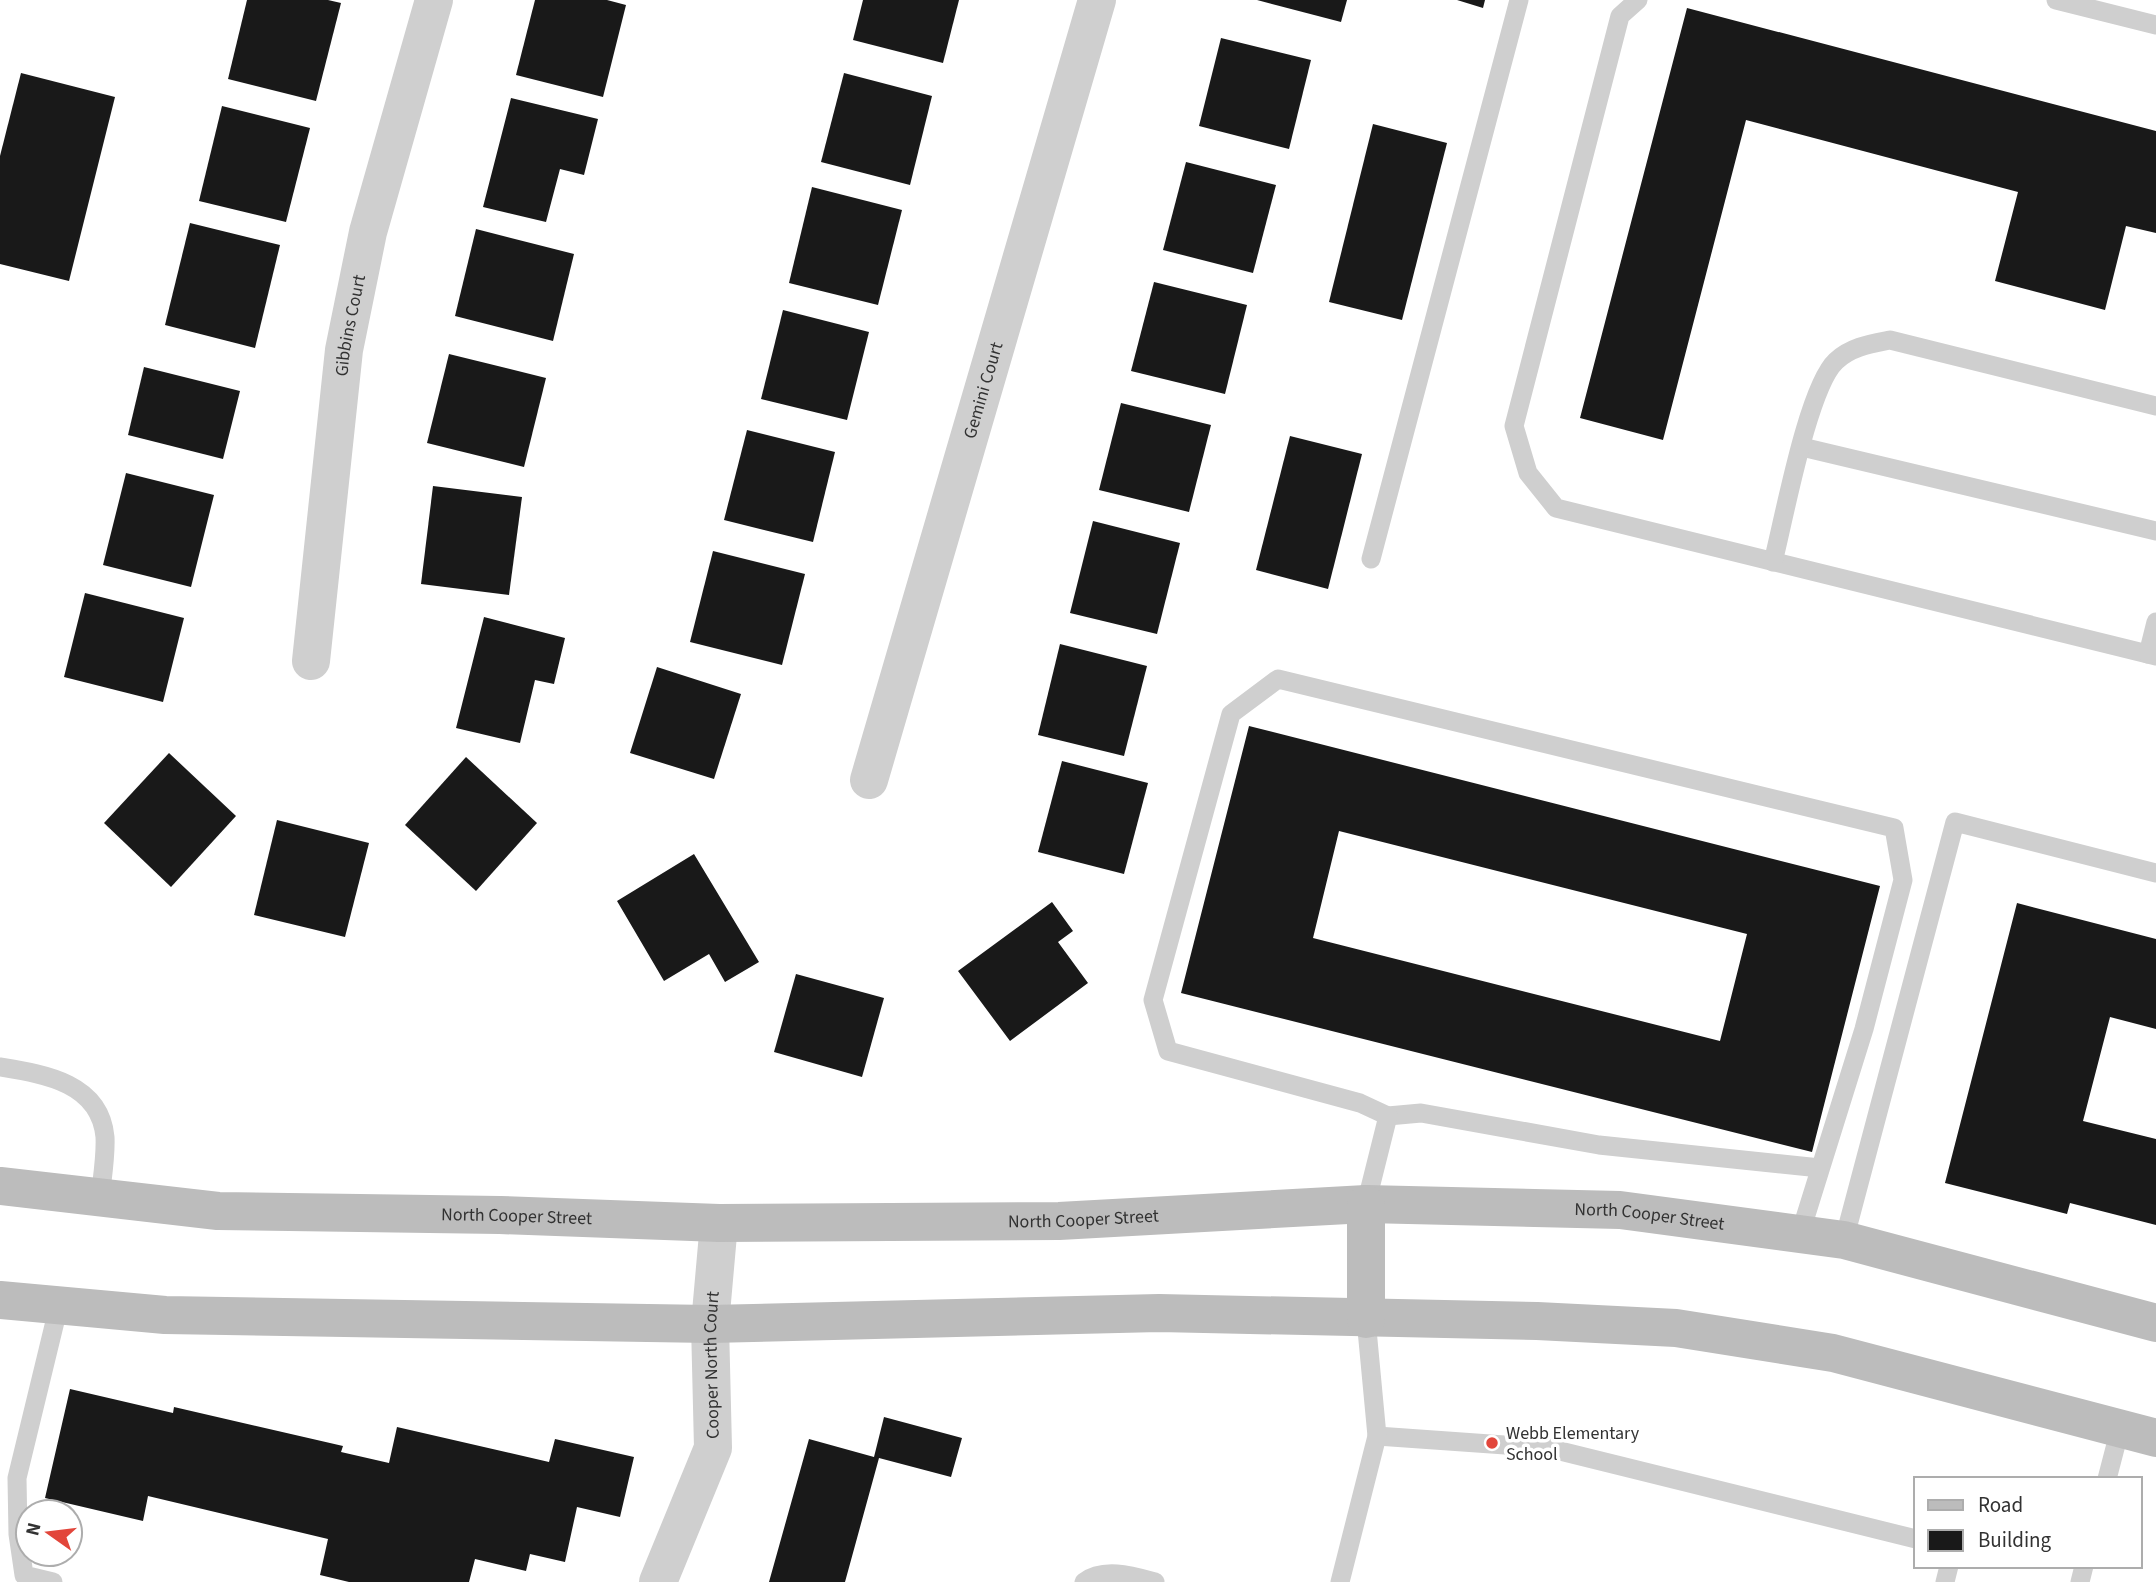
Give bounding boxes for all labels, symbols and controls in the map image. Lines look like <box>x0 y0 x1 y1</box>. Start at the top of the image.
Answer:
street label: Gibbins Court <box>329 272 372 378</box>
street label: Gemini Court <box>957 339 1009 442</box>
street label: North Cooper Street <box>1574 1197 1726 1237</box>
street label: North Cooper Street <box>441 1202 592 1231</box>
street label: North Cooper Street <box>1008 1203 1159 1234</box>
street label: Cooper North Court <box>698 1290 726 1439</box>
place label: Webb Elementary School <box>1506 1421 1640 1467</box>
marker: Webb Elementary School <box>1484 1435 1500 1451</box>
legend <box>1914 1477 2142 1568</box>
text: Road <box>1978 1490 2023 1520</box>
north arrow <box>14 1498 84 1568</box>
text: N <box>19 1520 49 1539</box>
text: Building <box>1978 1525 2052 1555</box>

